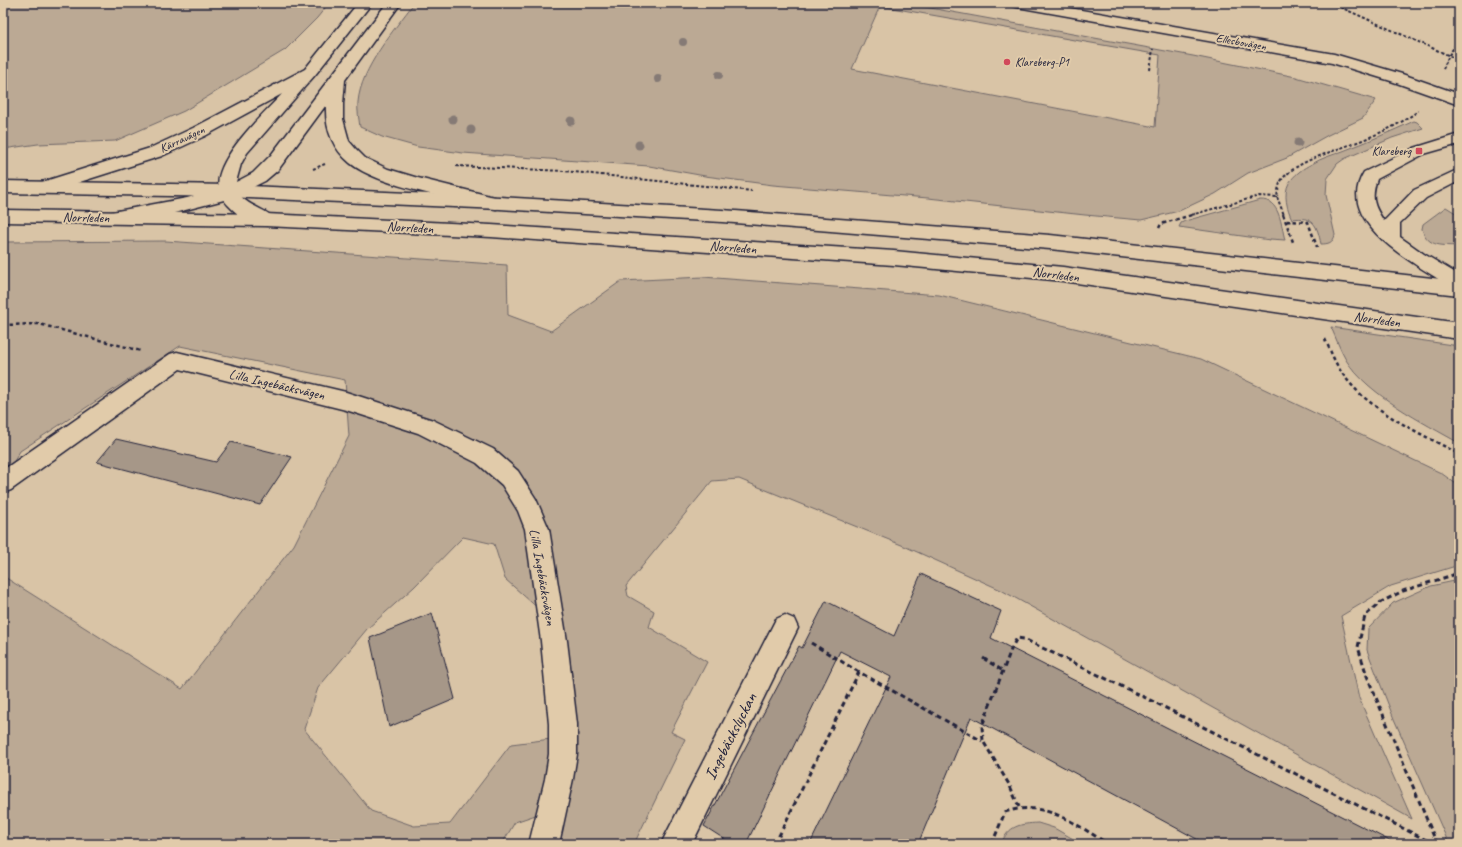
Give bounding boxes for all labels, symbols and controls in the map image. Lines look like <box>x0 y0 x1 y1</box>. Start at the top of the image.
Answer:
street label: Ellesbovägen <box>1215 30 1268 54</box>
place label: Klareberg-P1 <box>1015 54 1070 70</box>
marker: Klareberg-P1 <box>1002 57 1012 67</box>
street label: Kärravägen <box>157 121 208 156</box>
place label: Klareberg <box>1372 143 1413 159</box>
marker: Klareberg <box>1414 146 1424 156</box>
street label: Norrleden <box>63 209 110 226</box>
street label: Norrleden <box>386 218 434 237</box>
street label: Norrleden <box>709 237 758 258</box>
street label: Norrleden <box>1032 263 1081 286</box>
street label: Norrleden <box>1353 308 1402 331</box>
street label: Lilla Ingebäcksvägen <box>227 365 327 404</box>
street label: Lilla Ingebäcksvägen <box>526 528 559 627</box>
street label: Ingebäckslyckan <box>700 689 762 783</box>

